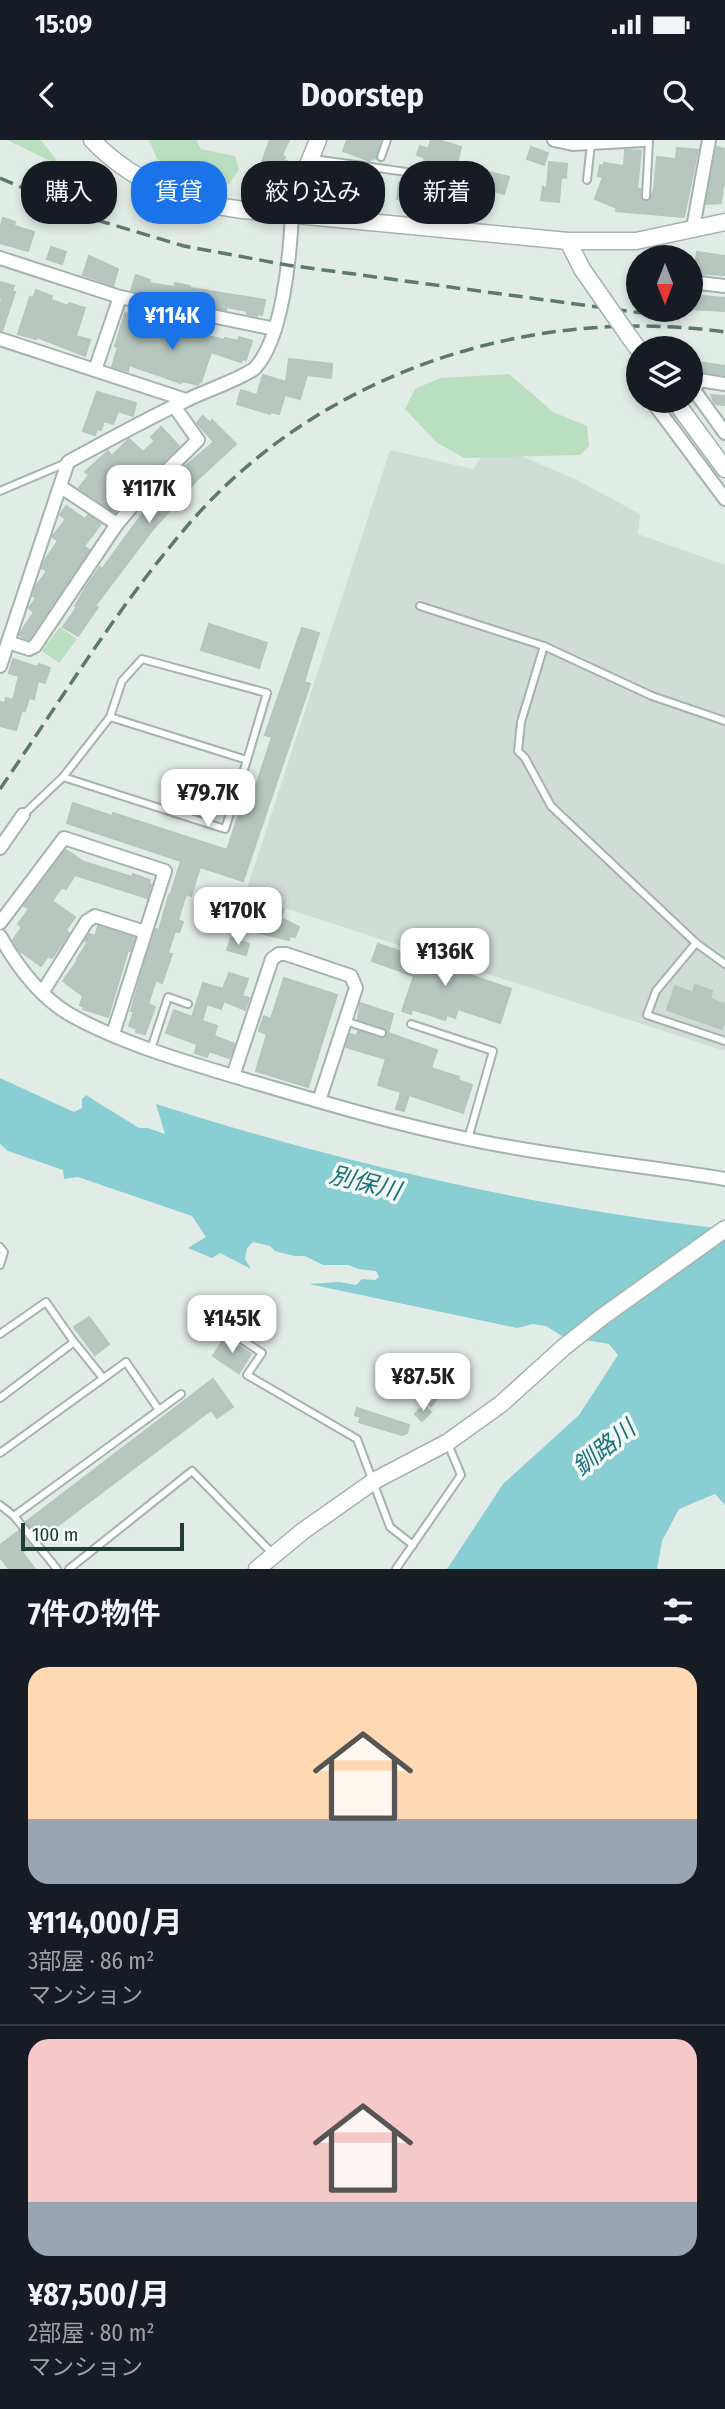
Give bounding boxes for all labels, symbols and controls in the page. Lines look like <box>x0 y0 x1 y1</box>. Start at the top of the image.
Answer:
text: 15:09 <box>35 9 92 40</box>
icon: back <box>28 76 66 114</box>
text: Doorstep <box>301 76 424 114</box>
icon: search <box>659 76 697 114</box>
chip: 購入 <box>21 161 117 224</box>
chip: 賃貸 <box>131 161 227 224</box>
chip: 絞り込み <box>241 161 385 224</box>
chip: 新着 <box>399 161 495 224</box>
north arrow <box>626 245 704 322</box>
map controls <box>626 245 703 413</box>
pin: ¥114K <box>123 292 221 352</box>
text: ¥114K <box>144 301 200 329</box>
button: layers <box>626 336 703 413</box>
pin: ¥117K <box>100 466 198 525</box>
text: ¥117K <box>122 474 176 502</box>
pin: ¥79.7K <box>151 770 265 829</box>
text: ¥79.7K <box>177 778 239 806</box>
pin: ¥170K <box>189 888 287 947</box>
text: ¥170K <box>210 896 266 924</box>
pin: ¥136K <box>396 928 494 988</box>
text: ¥136K <box>416 937 474 965</box>
water label: 別保川 <box>327 1161 406 1206</box>
pin: ¥145K <box>183 1296 281 1355</box>
text: ¥145K <box>203 1304 261 1332</box>
pin: ¥87.5K <box>366 1354 480 1413</box>
text: ¥87.5K <box>391 1362 455 1390</box>
water label: 釧路川 <box>567 1413 643 1482</box>
scale bar <box>21 1520 184 1552</box>
text: 100 m <box>32 1523 78 1546</box>
icon: filters <box>659 1592 697 1630</box>
text: 7件の物件 <box>28 1596 161 1632</box>
icon: home <box>300 1713 426 1839</box>
text: ¥114,000/月 <box>28 1905 182 1941</box>
text: 3部屋 · 86 m² <box>28 1947 154 1975</box>
text: マンション <box>28 1981 143 2009</box>
icon: home <box>300 2085 426 2211</box>
text: ¥87,500/月 <box>28 2277 170 2313</box>
text: 2部屋 · 80 m² <box>28 2319 155 2347</box>
text: マンション <box>28 2353 143 2381</box>

